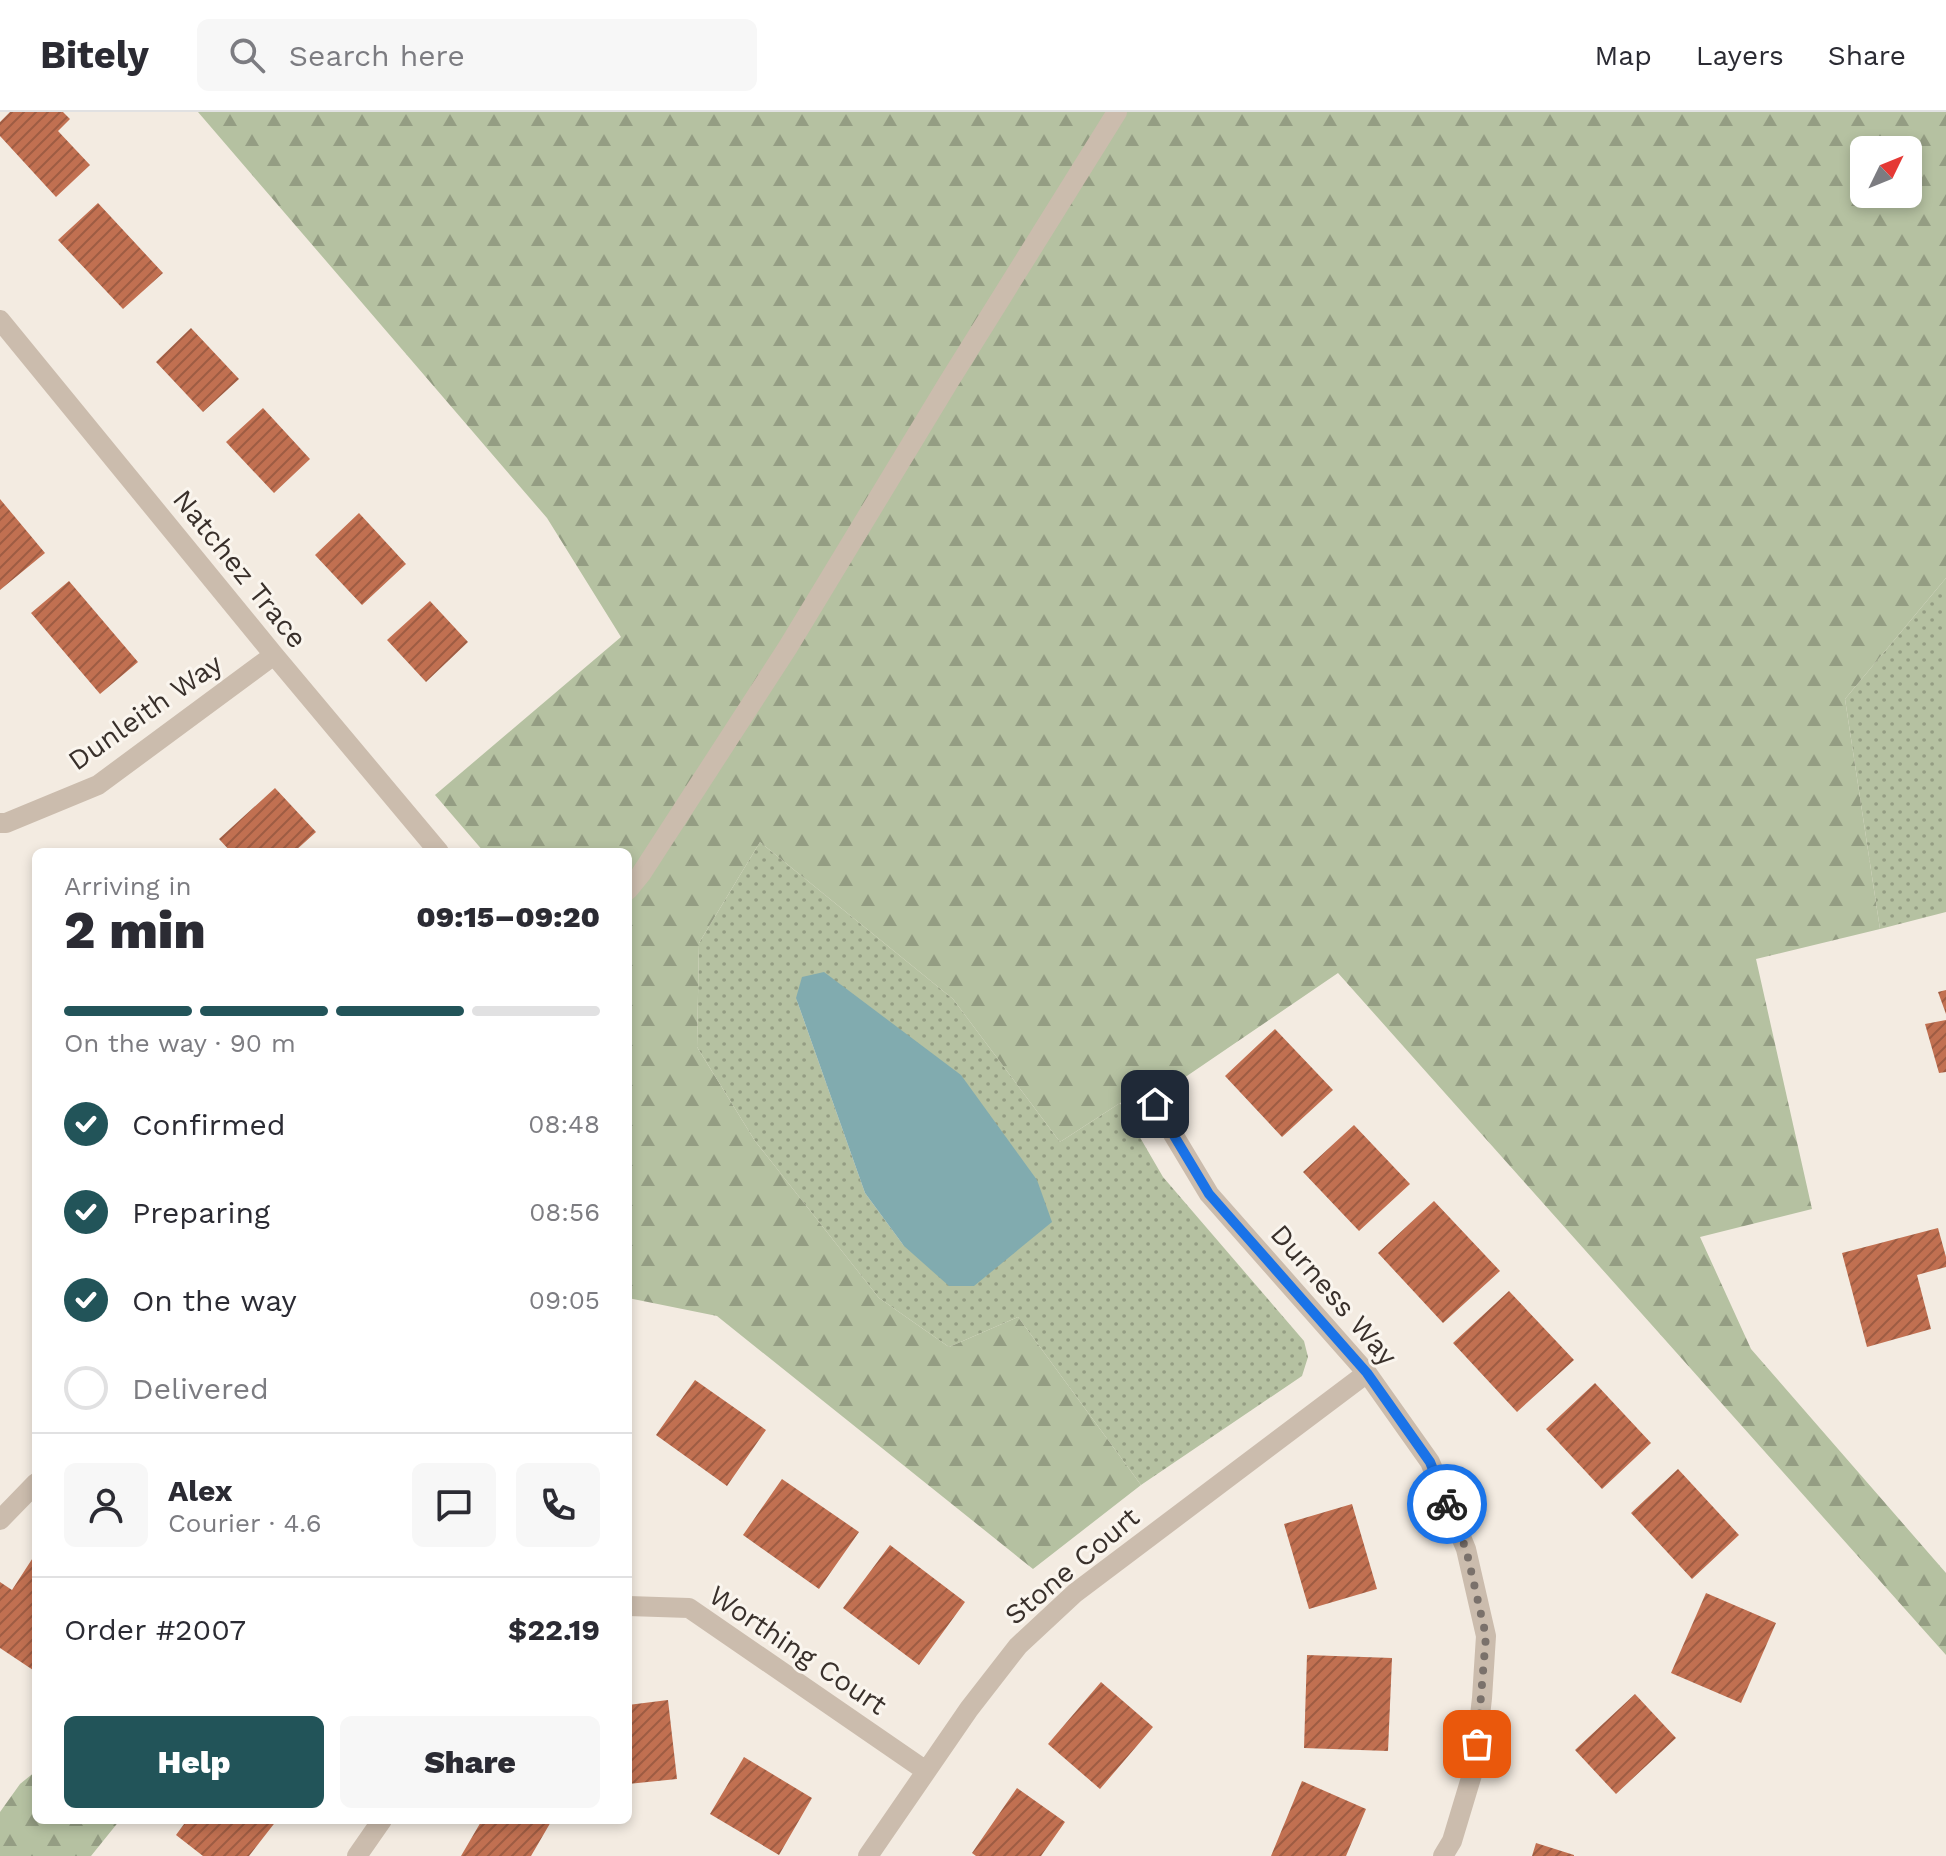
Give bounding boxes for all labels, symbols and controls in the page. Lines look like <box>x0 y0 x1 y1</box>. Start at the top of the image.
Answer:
search box <box>197 19 757 91</box>
text: Bitely <box>40 33 149 77</box>
icon: search <box>225 33 269 77</box>
text: Search here <box>289 38 465 73</box>
text: Map <box>1595 39 1652 72</box>
text: Layers <box>1696 39 1784 72</box>
text: Share <box>1828 39 1906 72</box>
north arrow <box>1850 136 1922 208</box>
map controls <box>1850 136 1922 208</box>
street label: Natchez Trace <box>166 483 314 655</box>
street label: Dunleith Way <box>62 646 229 777</box>
text: Arriving in <box>64 871 192 901</box>
text: 09:15–09:20 <box>416 899 600 934</box>
text: 2 min <box>64 900 206 961</box>
text: On the way · 90 m <box>64 1028 296 1058</box>
pin <box>1121 1070 1189 1138</box>
icon: home <box>1133 1082 1177 1126</box>
icon: check <box>64 1102 108 1146</box>
text: Confirmed <box>132 1107 286 1142</box>
text: 08:48 <box>528 1109 600 1139</box>
icon: check <box>64 1190 108 1234</box>
text: Preparing <box>132 1195 270 1230</box>
text: 08:56 <box>529 1197 600 1227</box>
street label: Durness Way <box>1264 1218 1405 1373</box>
icon: check <box>64 1278 108 1322</box>
text: On the way <box>132 1283 297 1318</box>
text: 09:05 <box>529 1285 600 1315</box>
text: Delivered <box>132 1371 269 1406</box>
button: person <box>64 1463 148 1547</box>
button: chat <box>412 1463 496 1547</box>
button: phone <box>516 1463 600 1547</box>
courier <box>1407 1464 1487 1544</box>
text: Alex <box>168 1473 232 1508</box>
icon: bike <box>1425 1482 1469 1526</box>
street label: Stone Court <box>998 1500 1146 1632</box>
text: Courier · 4.6 <box>168 1508 322 1538</box>
street label: Worthing Court <box>703 1578 893 1722</box>
text: Order #2007 <box>64 1612 246 1647</box>
text: $22.19 <box>508 1612 600 1647</box>
pin <box>1443 1710 1511 1778</box>
button: Help <box>64 1716 324 1808</box>
button: Share <box>340 1716 600 1808</box>
icon: bag <box>1455 1722 1499 1766</box>

